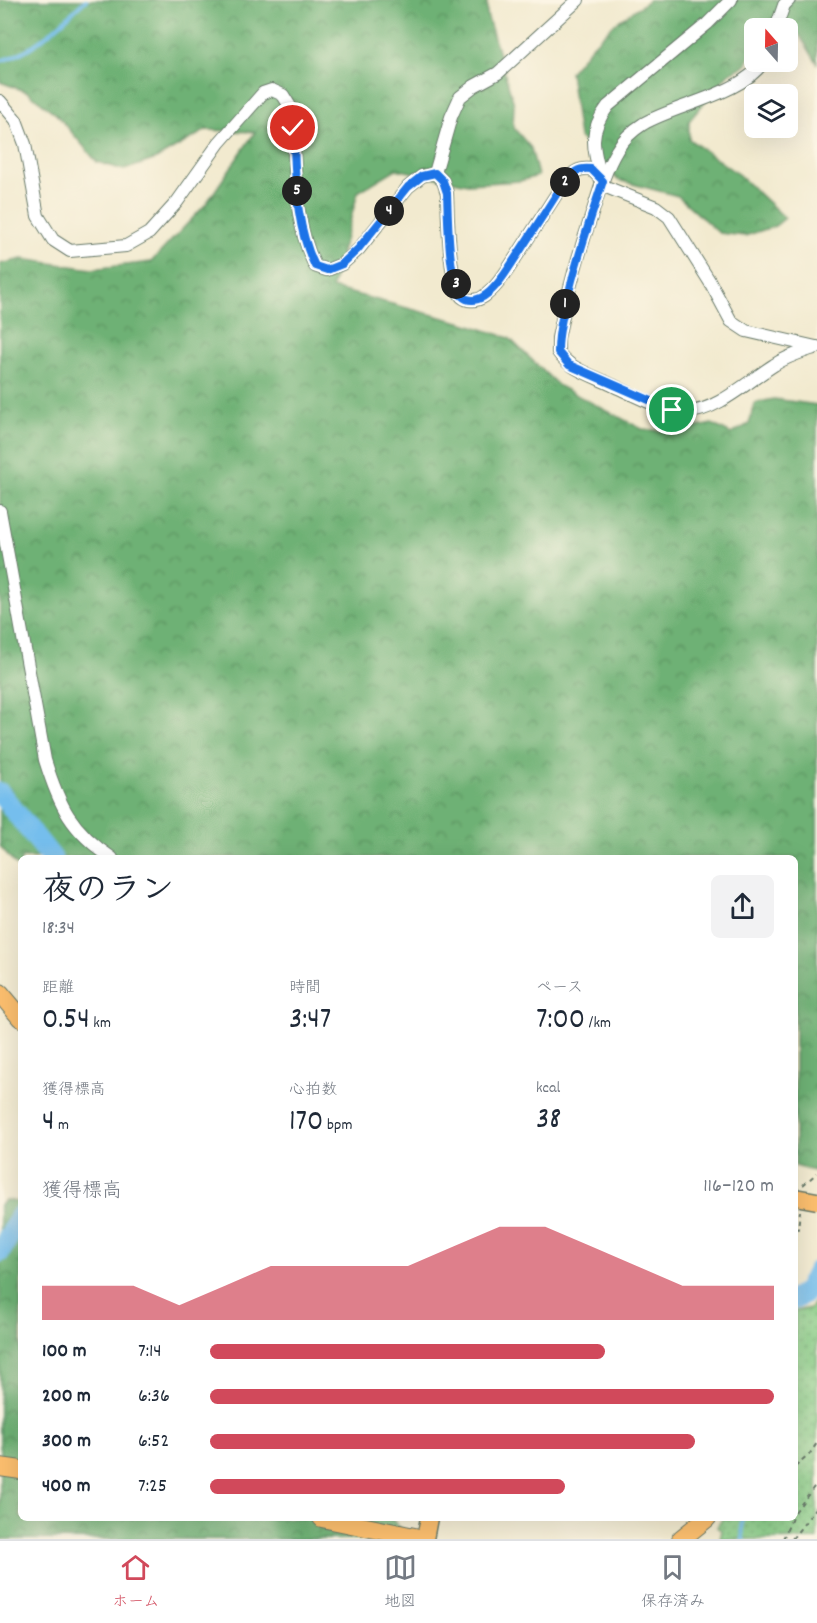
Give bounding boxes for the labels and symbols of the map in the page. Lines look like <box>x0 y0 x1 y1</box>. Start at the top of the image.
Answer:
north arrow <box>744 18 798 72</box>
pin <box>267 102 318 153</box>
pin: 2 <box>550 167 580 197</box>
pin: 5 <box>282 176 312 206</box>
pin: 4 <box>374 196 404 226</box>
pin: 3 <box>441 269 471 299</box>
pin: 1 <box>550 289 580 319</box>
pin <box>646 384 697 435</box>

